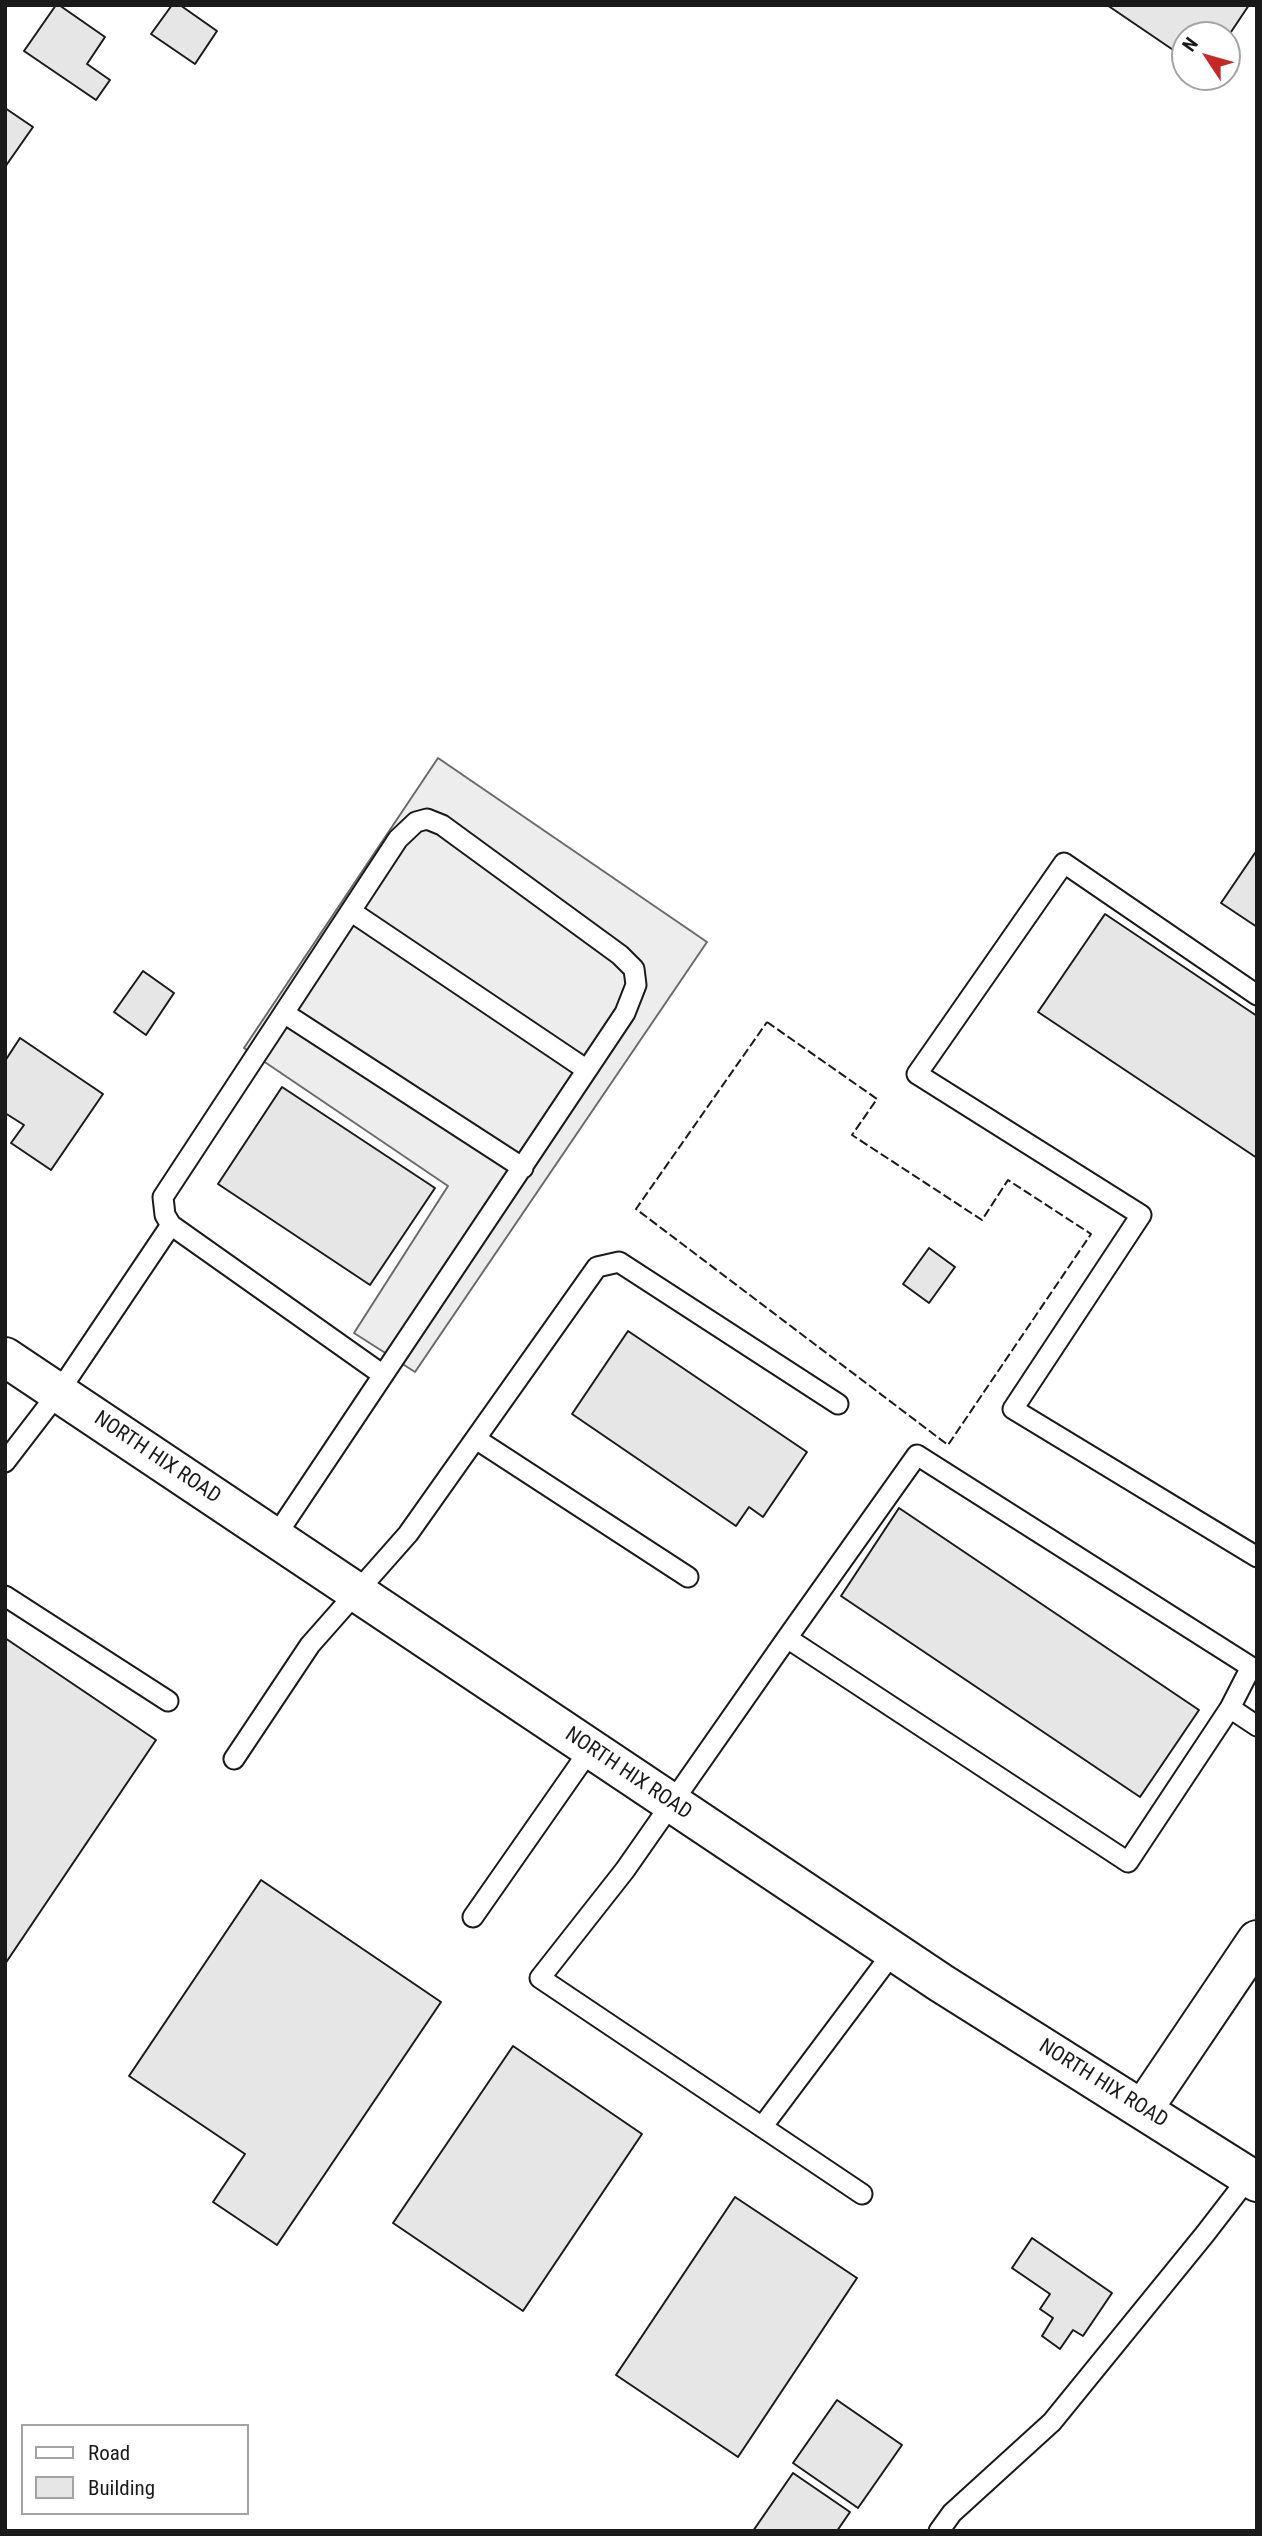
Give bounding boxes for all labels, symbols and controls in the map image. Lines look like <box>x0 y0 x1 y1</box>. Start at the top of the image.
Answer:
north arrow <box>1171 21 1241 91</box>
text: N <box>1177 33 1203 56</box>
street label: NORTH HIX ROAD <box>89 1406 225 1510</box>
street label: NORTH HIX ROAD <box>560 1722 696 1826</box>
street label: NORTH HIX ROAD <box>1034 2034 1172 2134</box>
legend <box>21 2424 248 2515</box>
text: Road <box>88 2441 130 2465</box>
text: Building <box>88 2476 155 2500</box>

